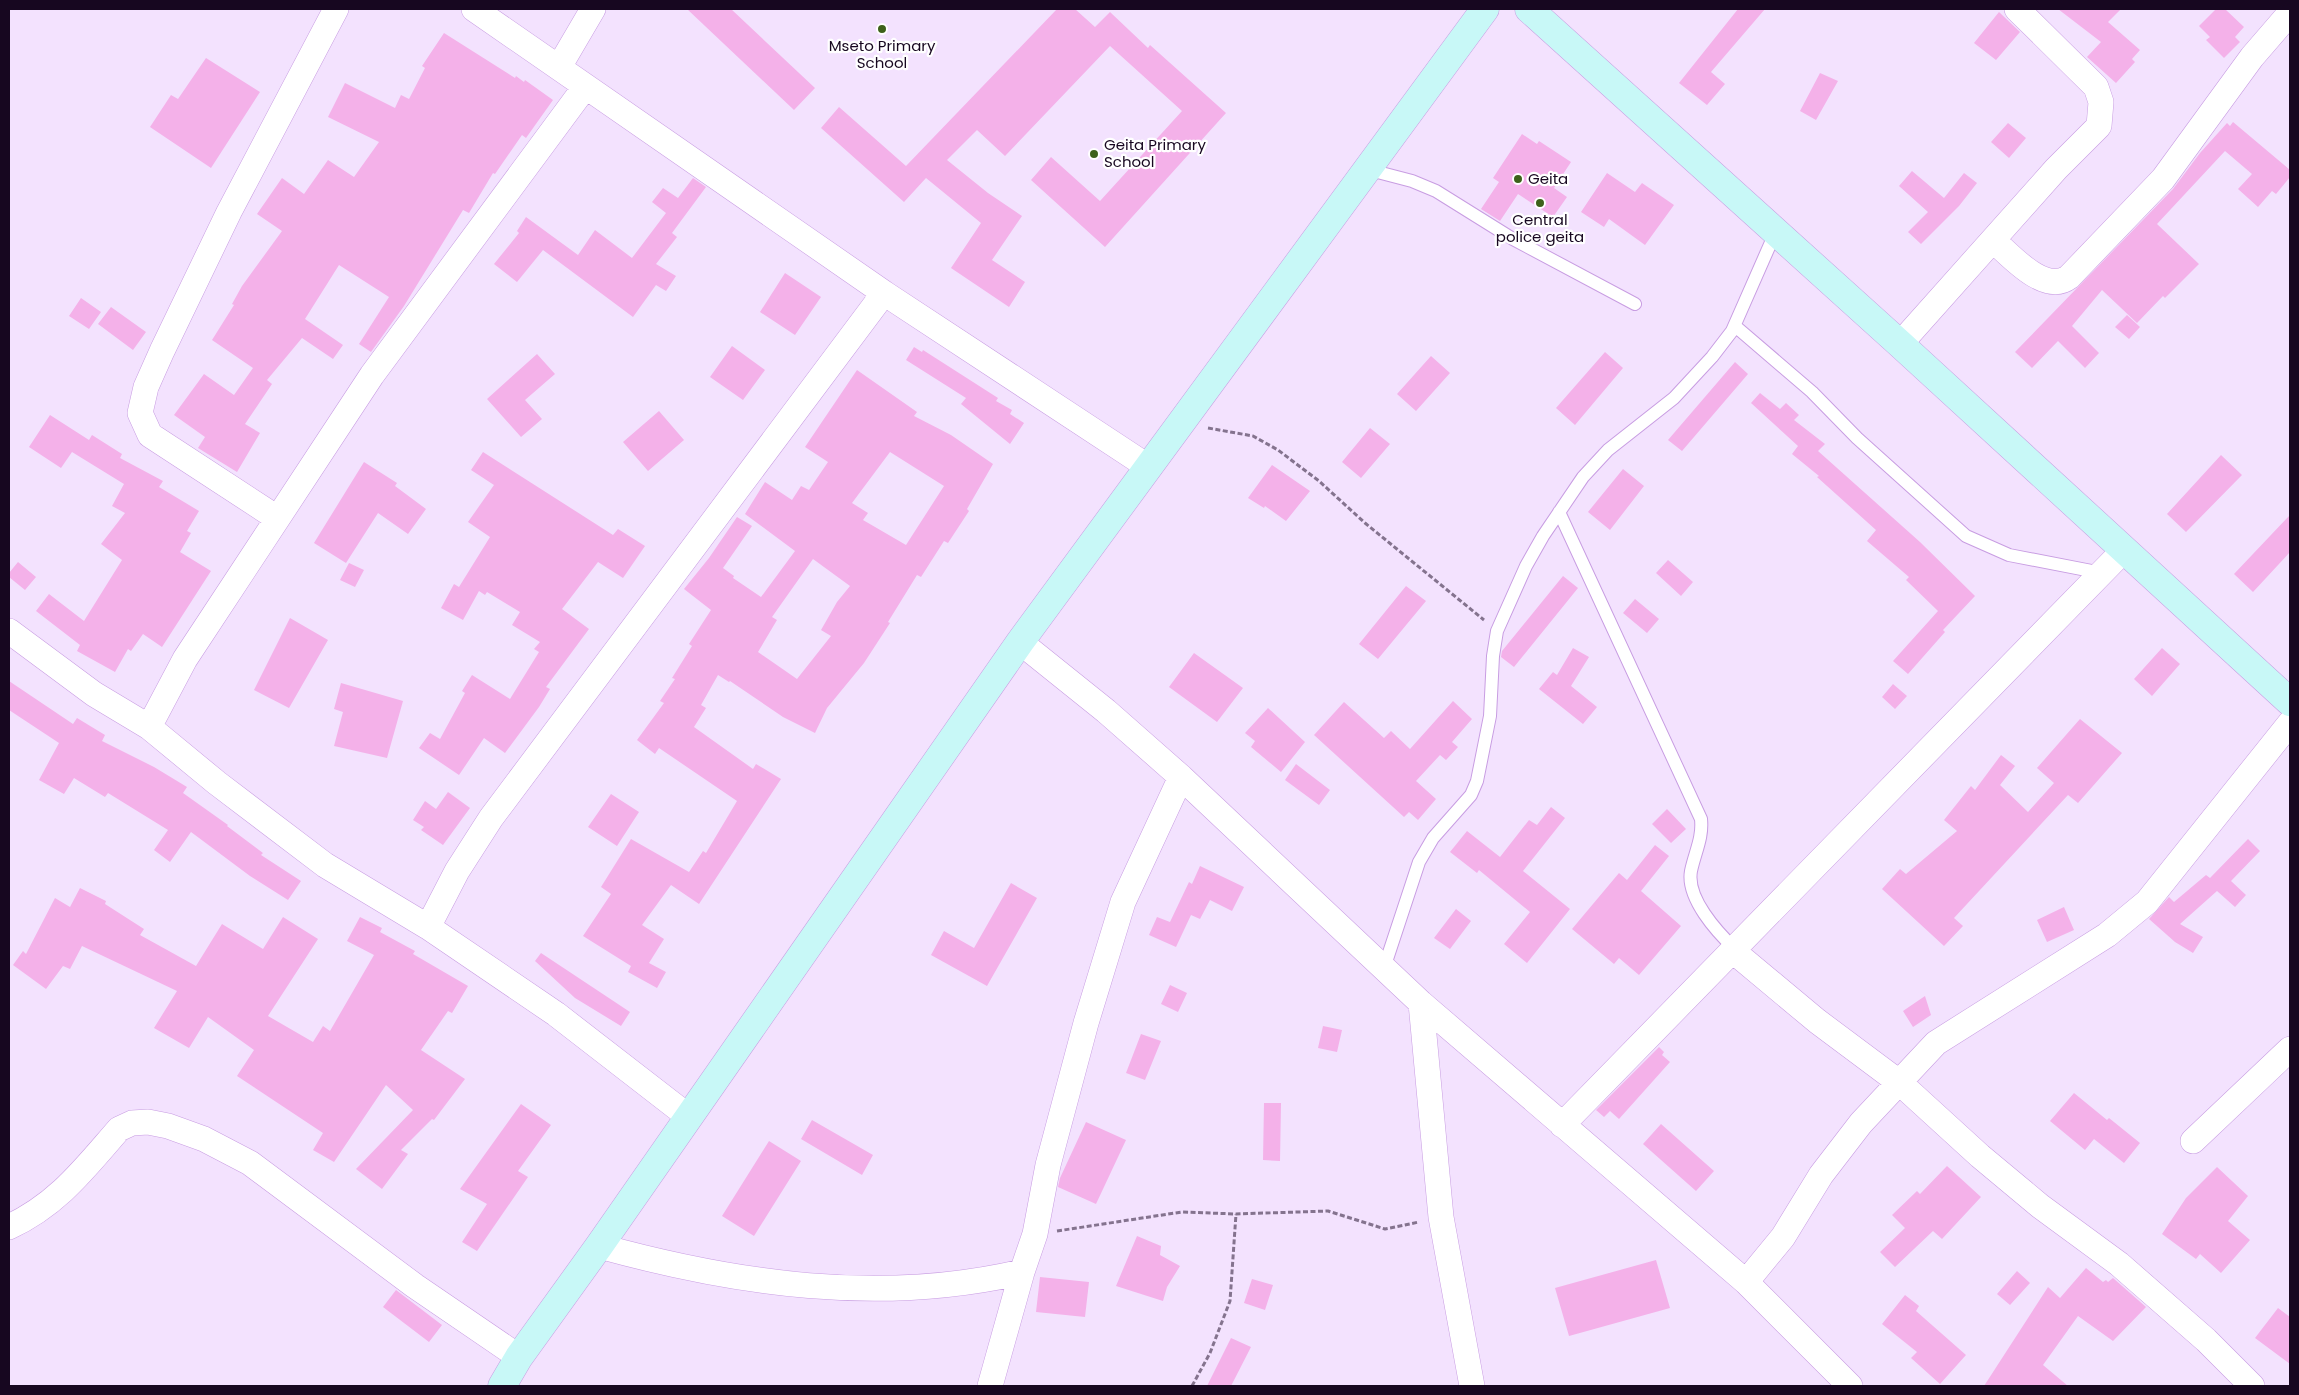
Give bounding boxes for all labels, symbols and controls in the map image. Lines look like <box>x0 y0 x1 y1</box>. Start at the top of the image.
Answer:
marker: Mseto Primary School <box>876 23 888 35</box>
place label: Mseto Primary School <box>829 35 936 73</box>
place label: Geita Primary School <box>1104 134 1206 172</box>
marker: Geita Primary School <box>1088 148 1100 160</box>
place label: Geita <box>1528 168 1568 189</box>
marker: Geita <box>1512 173 1524 185</box>
marker: Central police geita <box>1534 197 1546 209</box>
place label: Central police geita <box>1496 209 1584 247</box>

